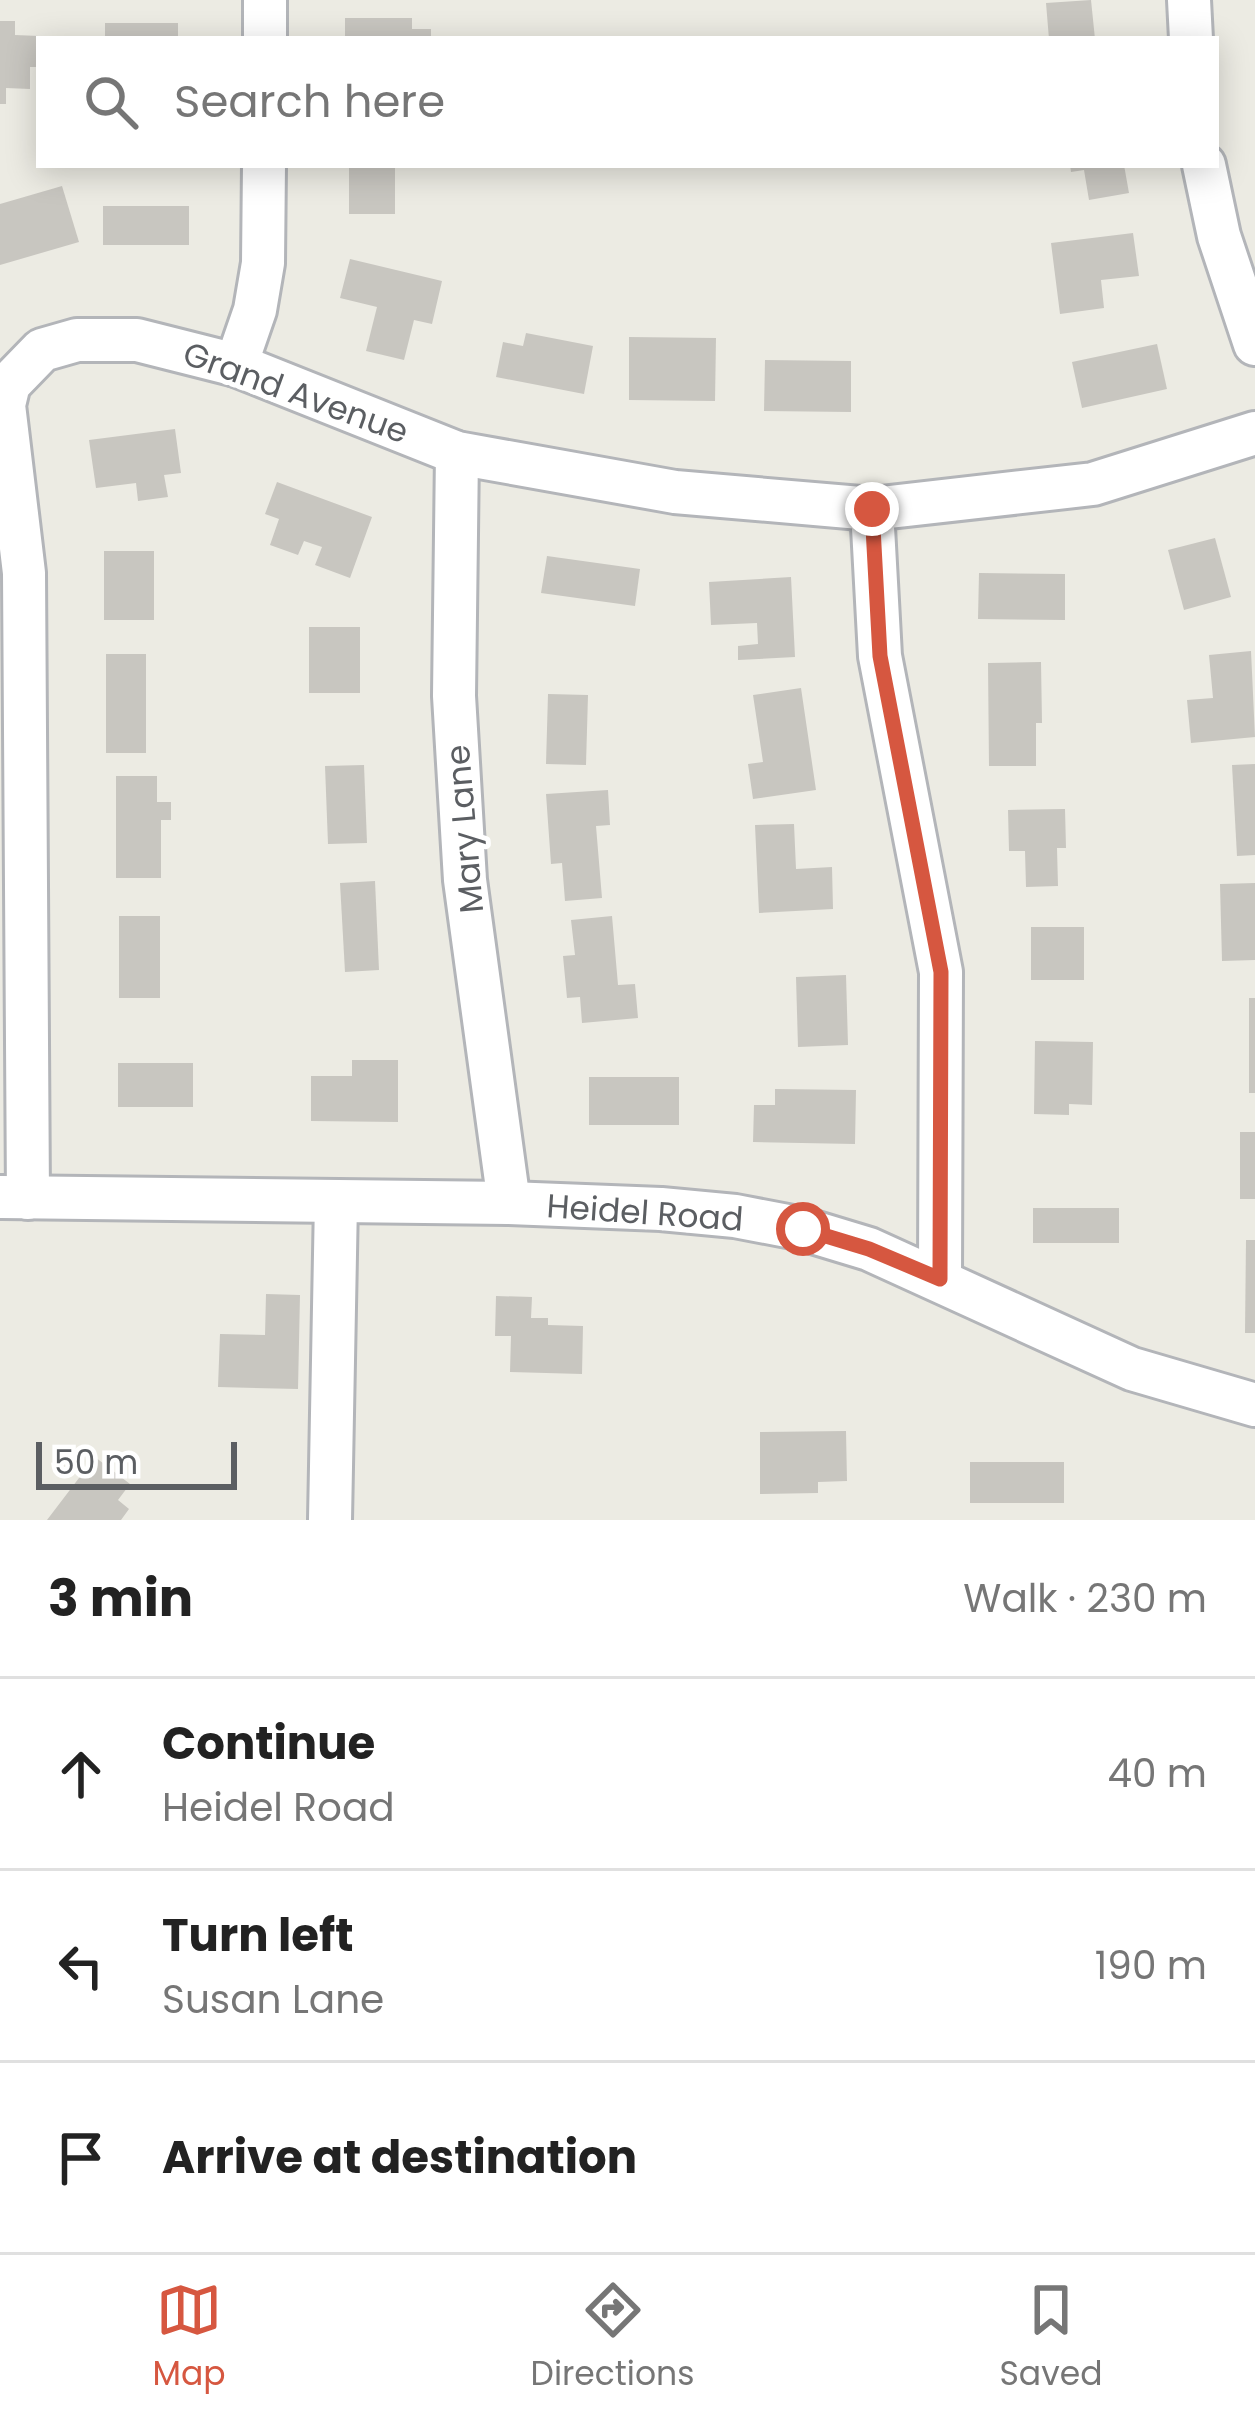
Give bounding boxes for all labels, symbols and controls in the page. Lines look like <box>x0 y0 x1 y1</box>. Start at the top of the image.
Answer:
search box <box>36 36 1219 168</box>
icon: search <box>78 69 144 135</box>
text: Search here <box>174 70 445 133</box>
street label: Grand Avenue <box>177 330 415 455</box>
route end <box>845 482 899 536</box>
street label: Mary Lane <box>434 743 495 915</box>
street label: Heidel Road <box>545 1182 745 1243</box>
route start <box>776 1202 830 1256</box>
scale bar <box>36 1436 237 1489</box>
text: 50 m <box>54 1439 138 1486</box>
text: 3 min <box>48 1562 193 1634</box>
text: Walk · 230 m <box>963 1571 1207 1626</box>
text: Continue <box>162 1712 375 1775</box>
icon: ahead <box>48 1741 114 1807</box>
text: 40 m <box>1107 1746 1207 1801</box>
text: Heidel Road <box>162 1780 395 1835</box>
text: Turn left <box>162 1904 354 1967</box>
icon: left <box>48 1933 114 1999</box>
text: 190 m <box>1095 1938 1207 1993</box>
text: Susan Lane <box>162 1972 384 2027</box>
icon: arrive <box>48 2125 114 2191</box>
text: Arrive at destination <box>162 2126 637 2189</box>
tab: Map <box>153 2277 226 2399</box>
tab: Directions <box>531 2277 694 2399</box>
tab: Saved <box>1000 2277 1102 2399</box>

